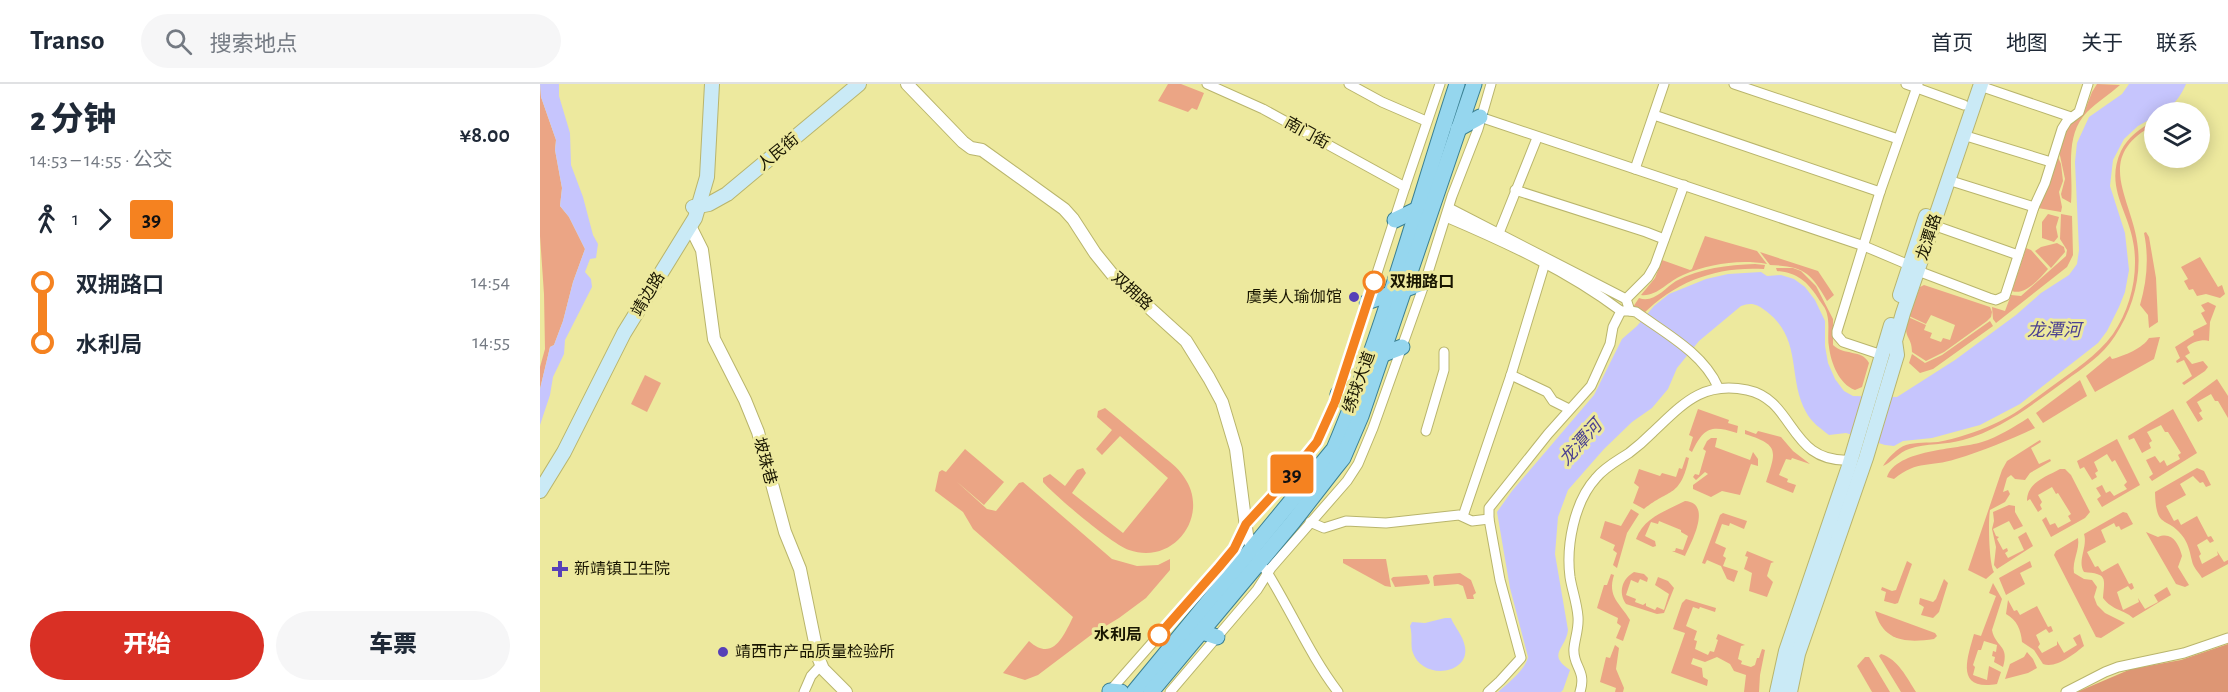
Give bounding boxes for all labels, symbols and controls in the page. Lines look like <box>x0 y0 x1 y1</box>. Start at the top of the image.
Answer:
search box <box>141 14 561 68</box>
icon: search <box>162 25 195 58</box>
text: Transo <box>30 27 105 55</box>
text: 搜索地点 <box>210 33 298 55</box>
text: 首页 <box>1931 33 1973 54</box>
text: 地图 <box>2006 33 2048 54</box>
text: 关于 <box>2081 33 2123 54</box>
text: 联系 <box>2156 33 2198 54</box>
map controls <box>2144 102 2210 168</box>
button: layers <box>2144 102 2210 168</box>
text: 2 分钟 <box>30 104 117 137</box>
street label: 南门街 <box>1282 113 1332 152</box>
text: ¥8.00 <box>460 124 510 146</box>
street label: 人民街 <box>754 130 802 173</box>
text: 14:53 – 14:55 · 公交 <box>30 150 173 170</box>
icon: walk <box>30 203 63 236</box>
icon: forward <box>88 203 121 236</box>
text: 1 <box>72 209 79 229</box>
text: 39 <box>142 209 161 230</box>
street label: 龙潭路 <box>1913 211 1944 262</box>
street label: 双拥路 <box>1109 268 1156 313</box>
street label: 靖边路 <box>628 269 667 319</box>
marker: 双拥路口 <box>1363 271 1385 293</box>
text: 14:54 <box>471 272 510 292</box>
place label: 双拥路口 <box>1390 273 1454 290</box>
text: 双拥路口 <box>76 274 164 296</box>
place label: 虞美人瑜伽馆 <box>1246 288 1342 305</box>
marker: 虞美人瑜伽馆 <box>1347 290 1361 304</box>
water label: 龙潭河 <box>2027 320 2084 340</box>
text: 14:55 <box>472 332 510 352</box>
text: 水利局 <box>76 334 142 356</box>
street label: 绣球大道 <box>1340 349 1377 415</box>
water label: 龙潭河 <box>1555 413 1608 469</box>
street label: 坡珠巷 <box>751 435 780 486</box>
line badge: 39 <box>1265 454 1319 494</box>
text: 39 <box>1282 464 1302 485</box>
marker: 新靖镇卫生院 <box>551 560 569 578</box>
place label: 新靖镇卫生院 <box>574 560 670 577</box>
button: 开始 <box>30 611 264 680</box>
button: 车票 <box>276 611 510 680</box>
marker: 水利局 <box>1148 624 1170 646</box>
place label: 水利局 <box>1094 626 1142 643</box>
place label: 靖西市产品质量检验所 <box>735 643 895 660</box>
marker: 靖西市产品质量检验所 <box>716 645 730 659</box>

